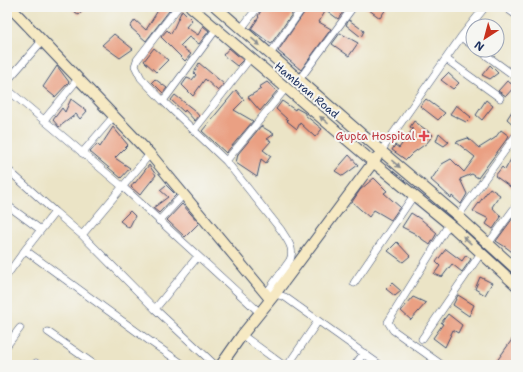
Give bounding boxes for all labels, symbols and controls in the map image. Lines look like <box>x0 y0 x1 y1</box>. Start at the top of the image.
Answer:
north arrow <box>465 18 505 58</box>
one-way arrow <box>252 37 261 46</box>
text: N <box>471 37 487 54</box>
street label: Hambran Road <box>271 59 342 122</box>
one-way arrow <box>319 116 329 125</box>
place label: Gupta Hospital <box>336 129 416 144</box>
marker: Gupta Hospital <box>418 130 430 142</box>
one-way arrow <box>391 160 402 169</box>
one-way arrow <box>462 235 472 244</box>

